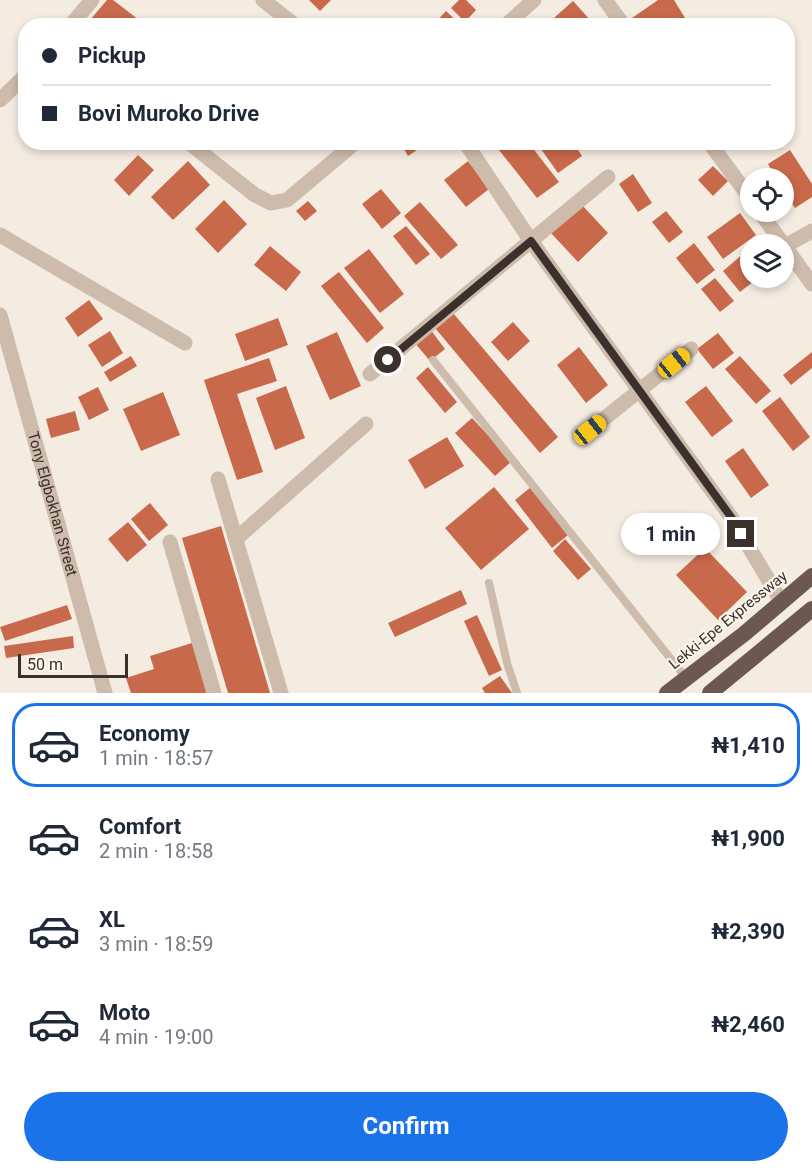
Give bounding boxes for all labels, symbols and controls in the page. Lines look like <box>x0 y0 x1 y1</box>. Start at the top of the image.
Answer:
text: Pickup <box>78 43 146 68</box>
text: Bovi Muroko Drive <box>78 101 259 126</box>
map controls <box>740 168 794 288</box>
button: locate <box>740 168 794 222</box>
button: layers <box>740 234 794 288</box>
car <box>654 345 694 381</box>
route start <box>374 346 401 373</box>
car <box>570 412 610 448</box>
street label: Tony Elgbokhan Street <box>24 430 81 578</box>
callout: 1 min <box>621 513 720 555</box>
route end <box>727 520 754 547</box>
text: 1 min <box>645 522 696 546</box>
street label: Lekki-Epe Expressway <box>665 567 791 673</box>
scale bar <box>18 651 128 678</box>
text: 50 m <box>27 655 63 674</box>
icon: car <box>27 718 81 772</box>
text: Economy <box>99 721 190 746</box>
text: ₦1,410 <box>711 733 785 758</box>
text: 1 min · 18:57 <box>99 746 214 770</box>
icon: car <box>27 811 81 865</box>
text: Comfort <box>99 814 181 839</box>
text: ₦1,900 <box>711 826 785 851</box>
text: 2 min · 18:58 <box>99 839 214 863</box>
icon: car <box>27 904 81 958</box>
text: XL <box>99 907 125 932</box>
text: ₦2,390 <box>711 919 785 944</box>
text: 3 min · 18:59 <box>99 932 214 956</box>
icon: car <box>27 997 81 1051</box>
text: Moto <box>99 1000 150 1025</box>
text: ₦2,460 <box>711 1012 785 1037</box>
text: 4 min · 19:00 <box>99 1025 214 1049</box>
button: Confirm <box>24 1092 788 1161</box>

